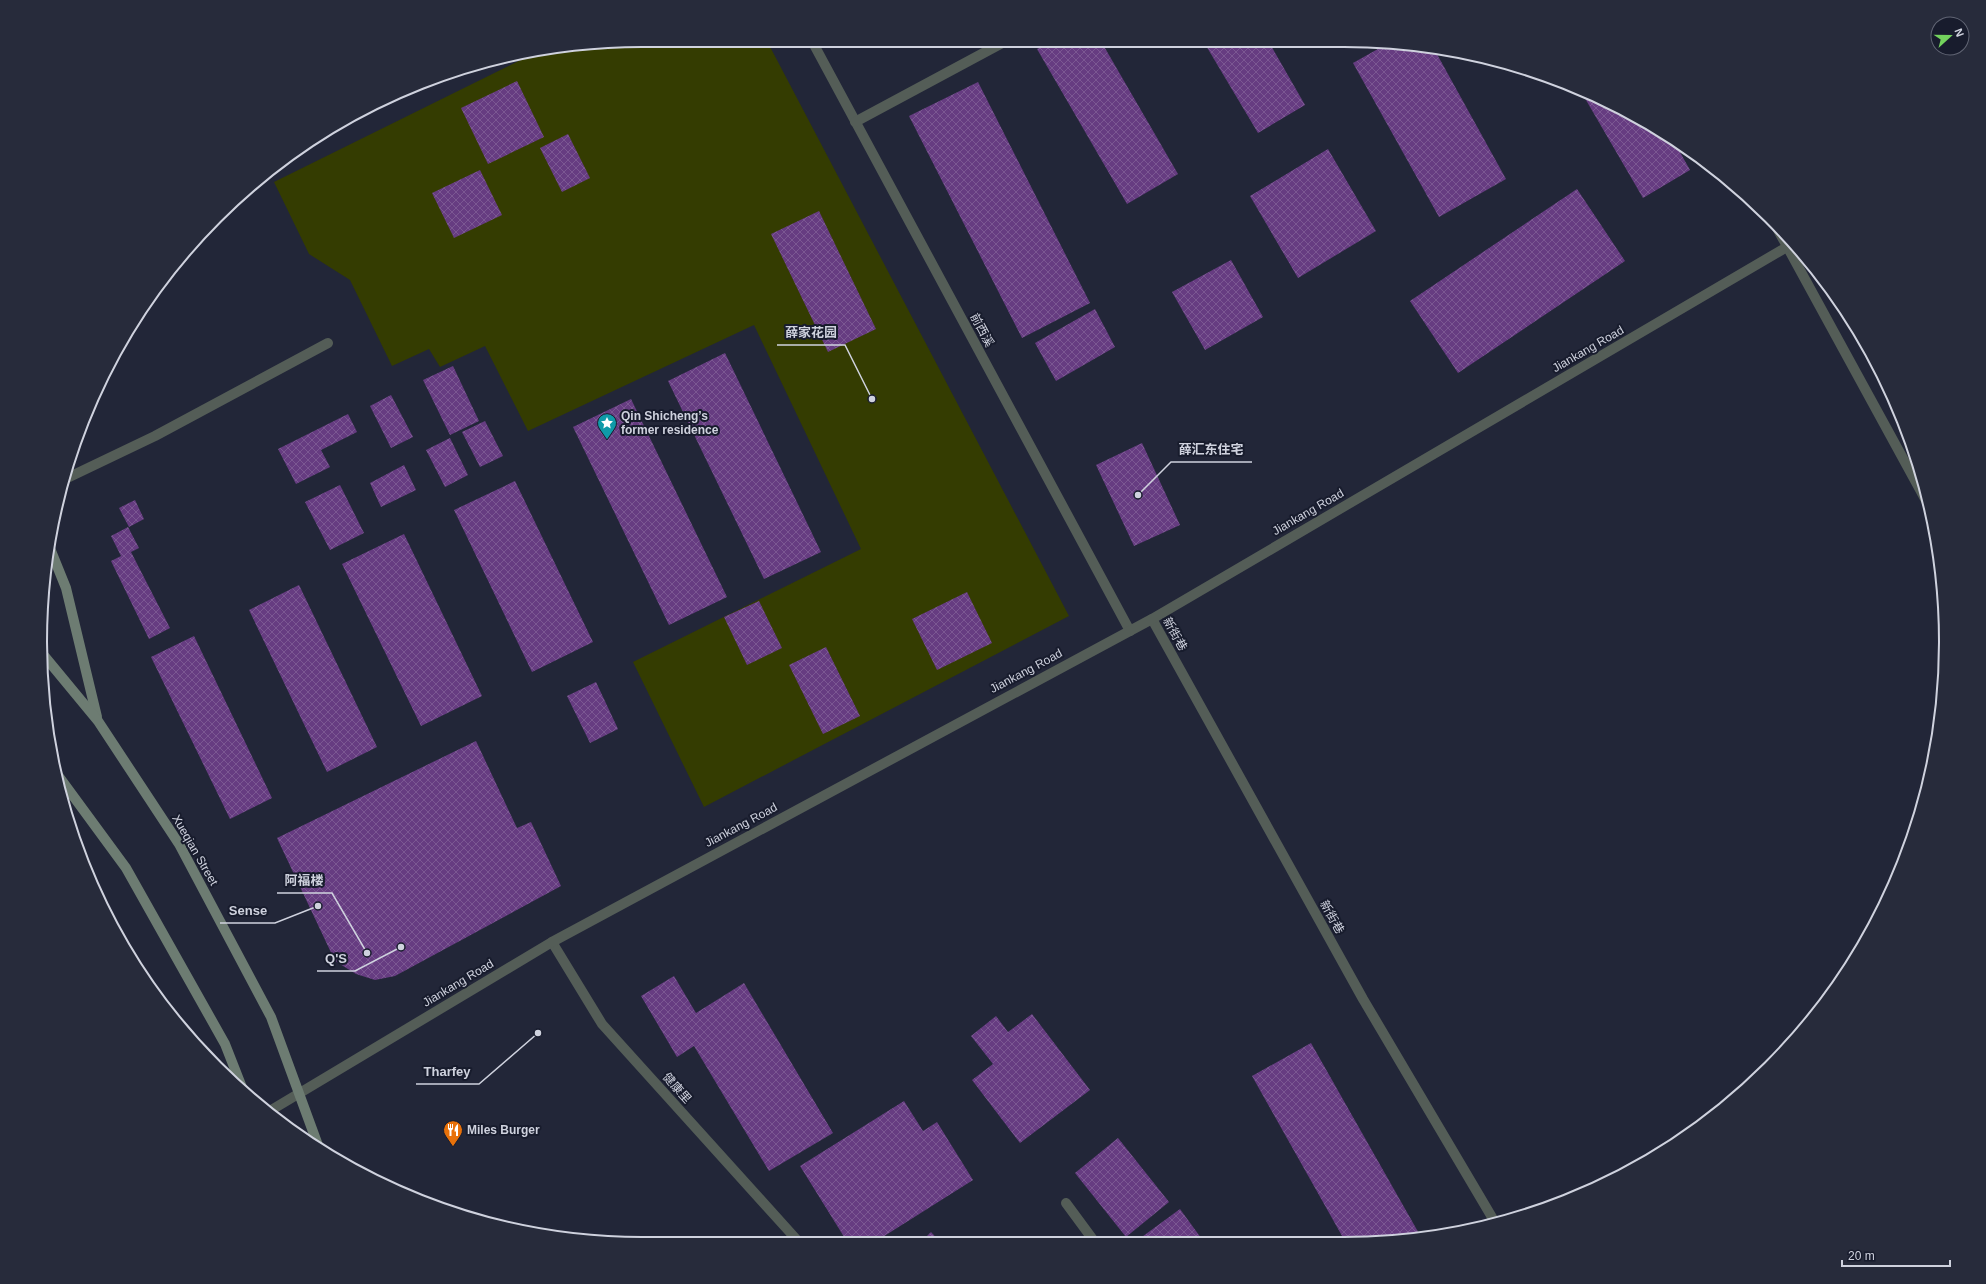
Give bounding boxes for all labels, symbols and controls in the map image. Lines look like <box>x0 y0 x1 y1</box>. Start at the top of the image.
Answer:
north arrow <box>1930 16 1970 56</box>
text: N <box>1952 27 1966 38</box>
street label: 前西溪 <box>967 311 997 349</box>
callout: 薛家花园 <box>777 320 845 345</box>
street label: Jiankang Road <box>1550 323 1626 375</box>
text: 薛家花园 <box>785 325 837 340</box>
place label: Qin Shicheng’s former residence <box>621 409 719 437</box>
place icon: Qin Shicheng’s former residence <box>596 412 618 440</box>
callout: 薛汇东住宅 <box>1171 437 1252 462</box>
text: 薛汇东住宅 <box>1178 442 1244 457</box>
street label: Jiankang Road <box>1270 486 1346 538</box>
street label: 新街巷 <box>1160 615 1190 653</box>
street label: Jiankang Road <box>987 646 1065 696</box>
street label: Jiankang Road <box>702 800 780 850</box>
street label: Xueqian Street <box>169 812 221 888</box>
callout: 阿福楼 <box>277 868 332 893</box>
text: 阿福楼 <box>284 873 324 888</box>
callout: Sense <box>220 898 275 923</box>
street label: 新街巷 <box>1317 898 1347 936</box>
text: Sense <box>229 903 267 918</box>
callout: Q'S <box>317 946 355 971</box>
text: Q'S <box>325 951 347 966</box>
street label: Jiankang Road <box>420 956 496 1010</box>
callout: Tharfey <box>416 1059 479 1084</box>
text: Tharfey <box>424 1064 471 1079</box>
street label: 健康里 <box>660 1070 694 1106</box>
restaurant icon: Miles Burger <box>442 1119 464 1147</box>
place label: Miles Burger <box>467 1123 540 1137</box>
scale bar <box>1842 1242 1950 1268</box>
text: 20 m <box>1848 1249 1875 1263</box>

